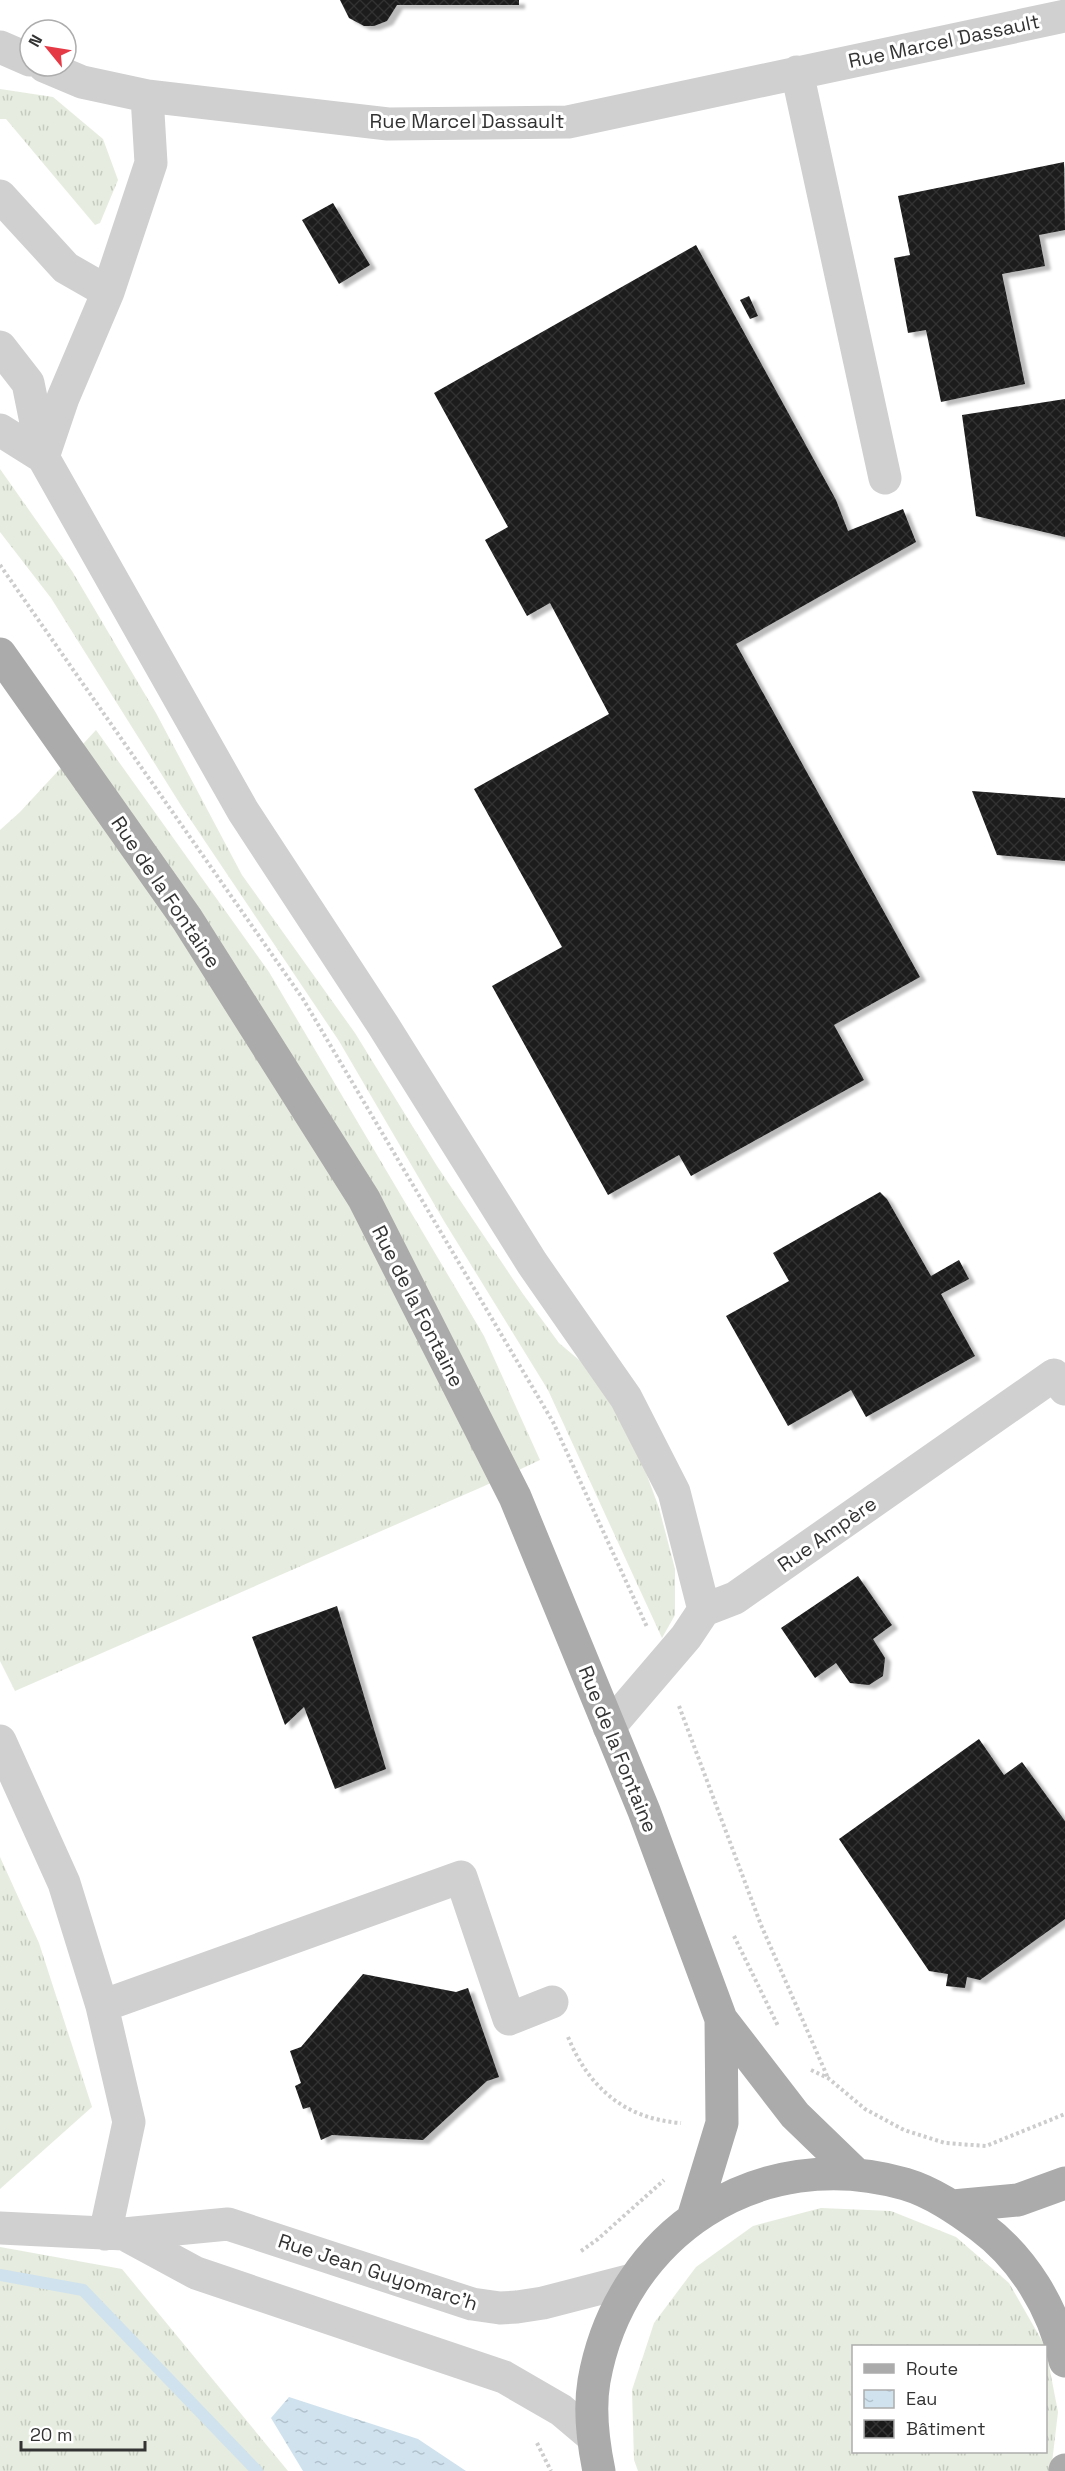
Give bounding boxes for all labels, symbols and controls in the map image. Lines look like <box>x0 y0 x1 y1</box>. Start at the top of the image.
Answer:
street label: Rue Marcel Dassault <box>846 8 1042 74</box>
north arrow <box>18 18 78 78</box>
text: N <box>24 31 47 51</box>
street label: Rue Marcel Dassault <box>370 108 564 134</box>
street label: Rue de la Fontaine <box>105 811 227 973</box>
street label: Rue de la Fontaine <box>366 1221 470 1391</box>
street label: Rue Ampère <box>772 1490 882 1578</box>
street label: Rue de la Fontaine <box>573 1662 663 1836</box>
street label: Rue Jean Guyomarc'h <box>275 2227 481 2317</box>
legend <box>852 2345 1047 2453</box>
text: Route <box>906 2357 958 2380</box>
text: Eau <box>906 2387 937 2410</box>
scale bar <box>21 2414 146 2452</box>
text: Bâtiment <box>906 2417 986 2440</box>
text: 20 m <box>30 2423 73 2446</box>

